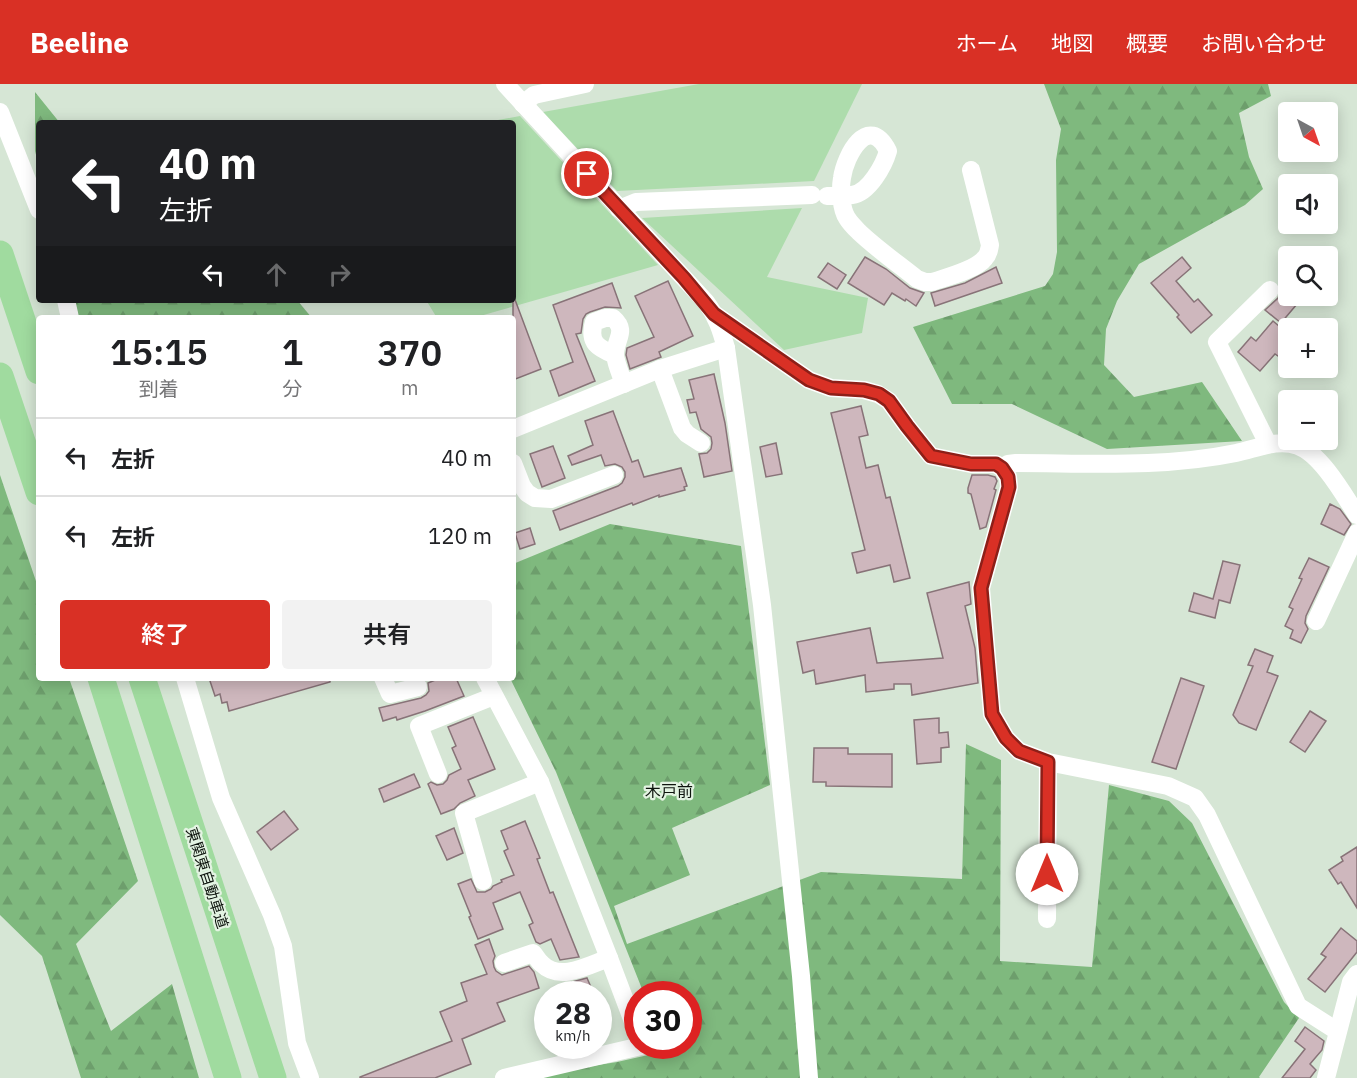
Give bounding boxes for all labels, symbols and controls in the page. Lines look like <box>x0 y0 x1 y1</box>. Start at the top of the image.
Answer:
text: Beeline <box>30 24 129 61</box>
text: ホーム <box>956 29 1018 57</box>
text: 地図 <box>1051 29 1093 57</box>
text: 概要 <box>1126 29 1168 57</box>
text: お問い合わせ <box>1201 29 1327 57</box>
north arrow <box>1278 102 1338 162</box>
map controls <box>1278 102 1338 450</box>
text: 40 m <box>159 136 257 191</box>
icon: left <box>60 144 138 222</box>
pin <box>561 148 612 199</box>
icon: arrive <box>570 157 603 190</box>
button: sound <box>1278 174 1338 234</box>
text: 左折 <box>159 192 213 227</box>
button: search <box>1278 246 1338 306</box>
icon: left <box>197 258 230 291</box>
icon: ahead <box>260 258 293 291</box>
icon: right <box>323 258 356 291</box>
button: + <box>1278 318 1338 378</box>
text: 15:15 <box>110 328 208 375</box>
text: 1 <box>282 328 303 375</box>
text: 370 <box>377 329 442 376</box>
text: m <box>401 374 418 401</box>
text: 到着 <box>139 375 179 402</box>
text: 分 <box>283 375 303 402</box>
button: − <box>1278 390 1338 450</box>
icon: left <box>60 441 93 474</box>
text: 40 m <box>441 443 492 472</box>
text: 左折 <box>111 444 155 473</box>
icon: left <box>60 519 93 552</box>
text: 120 m <box>428 521 492 550</box>
text: 左折 <box>111 522 155 551</box>
button: 終了 <box>60 600 270 669</box>
button: 共有 <box>282 600 492 669</box>
district label: 木戸前 <box>645 781 693 801</box>
street label: 東関東自動車道 <box>182 825 233 931</box>
position arrow <box>1015 842 1079 906</box>
speed limit sign: 30 <box>624 981 702 1059</box>
text: 28 <box>555 993 591 1032</box>
text: km/h <box>555 1026 591 1045</box>

